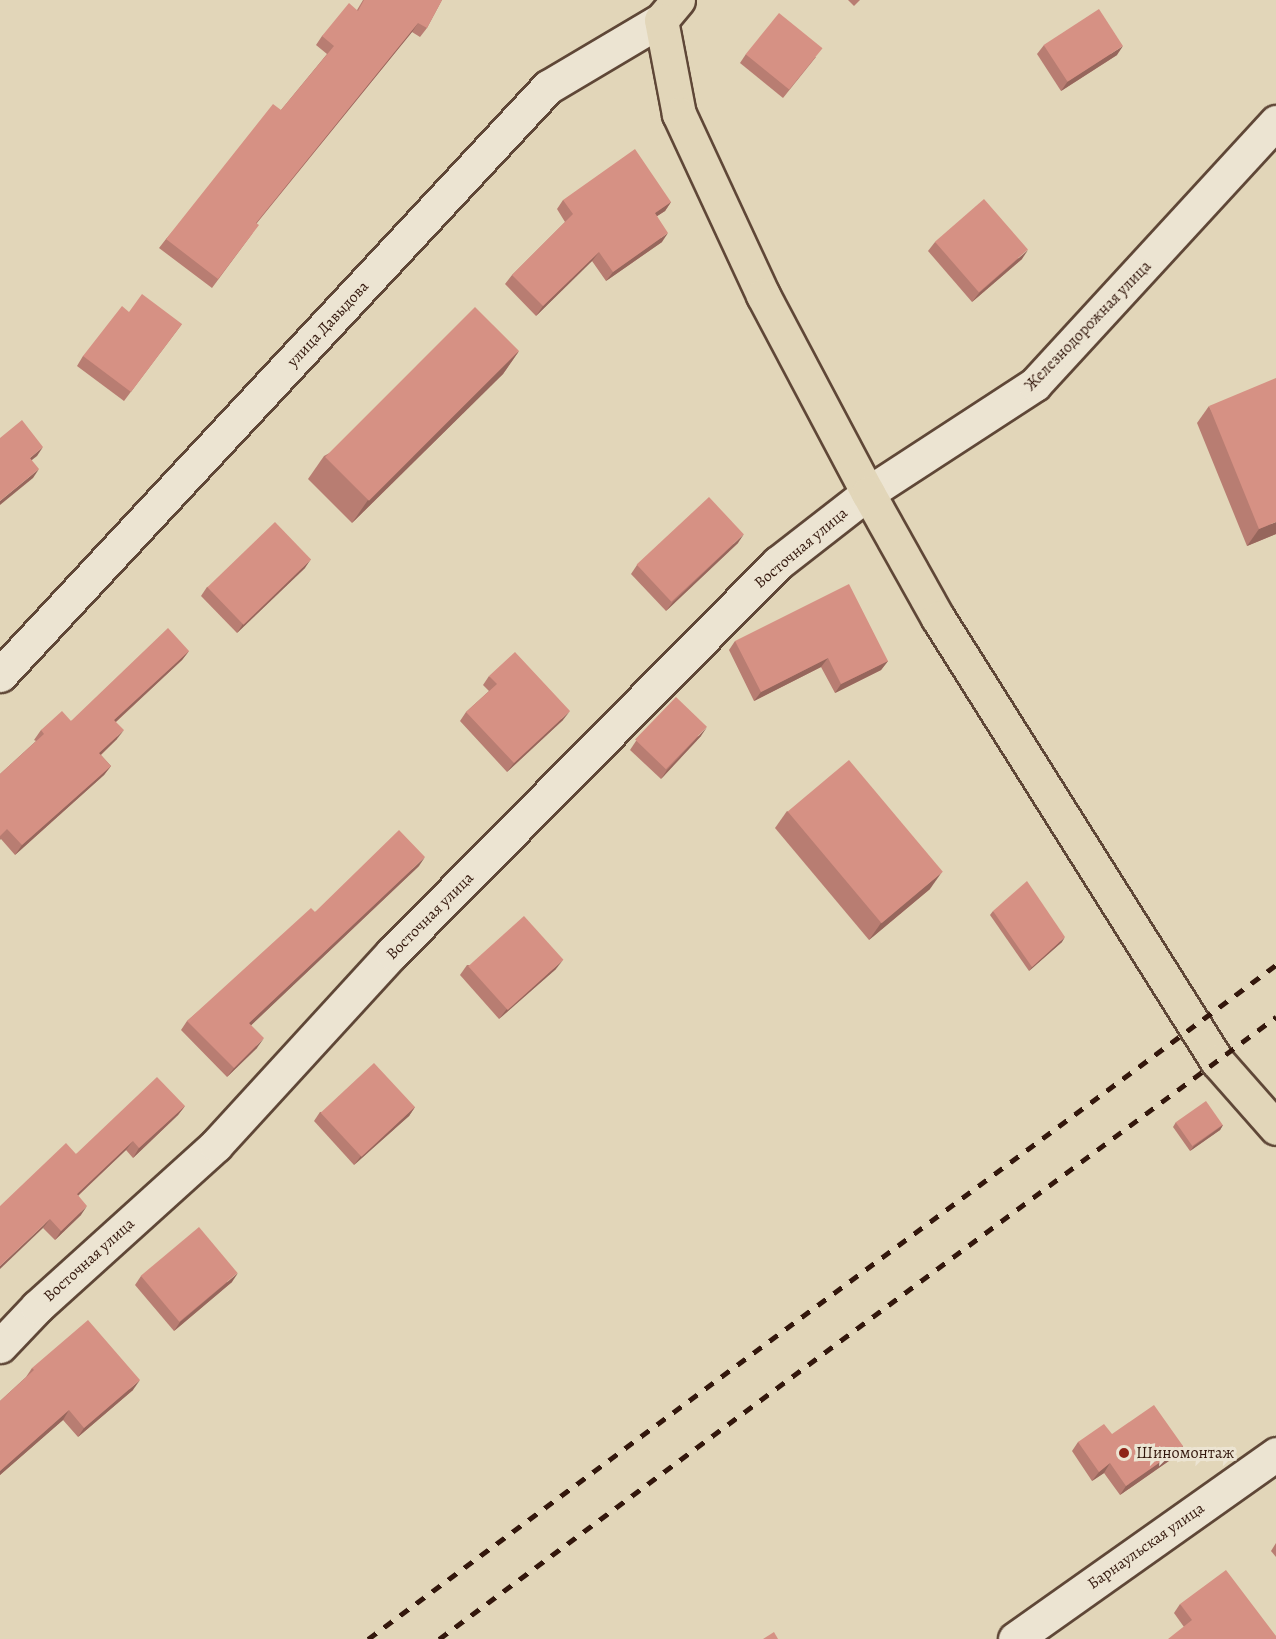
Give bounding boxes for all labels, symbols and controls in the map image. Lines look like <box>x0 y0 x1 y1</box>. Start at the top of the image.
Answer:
street label: Железнодорожная улица <box>1021 257 1155 395</box>
street label: улица Давыдова <box>283 277 373 371</box>
street label: Восточная улица <box>751 503 851 593</box>
street label: Восточная улица <box>382 868 478 964</box>
street label: Восточная улица <box>40 1214 138 1306</box>
place label: Шиномонтаж <box>1136 1443 1234 1463</box>
marker: Шиномонтаж <box>1117 1446 1131 1460</box>
street label: Барнаульская улица <box>1084 1499 1208 1593</box>

